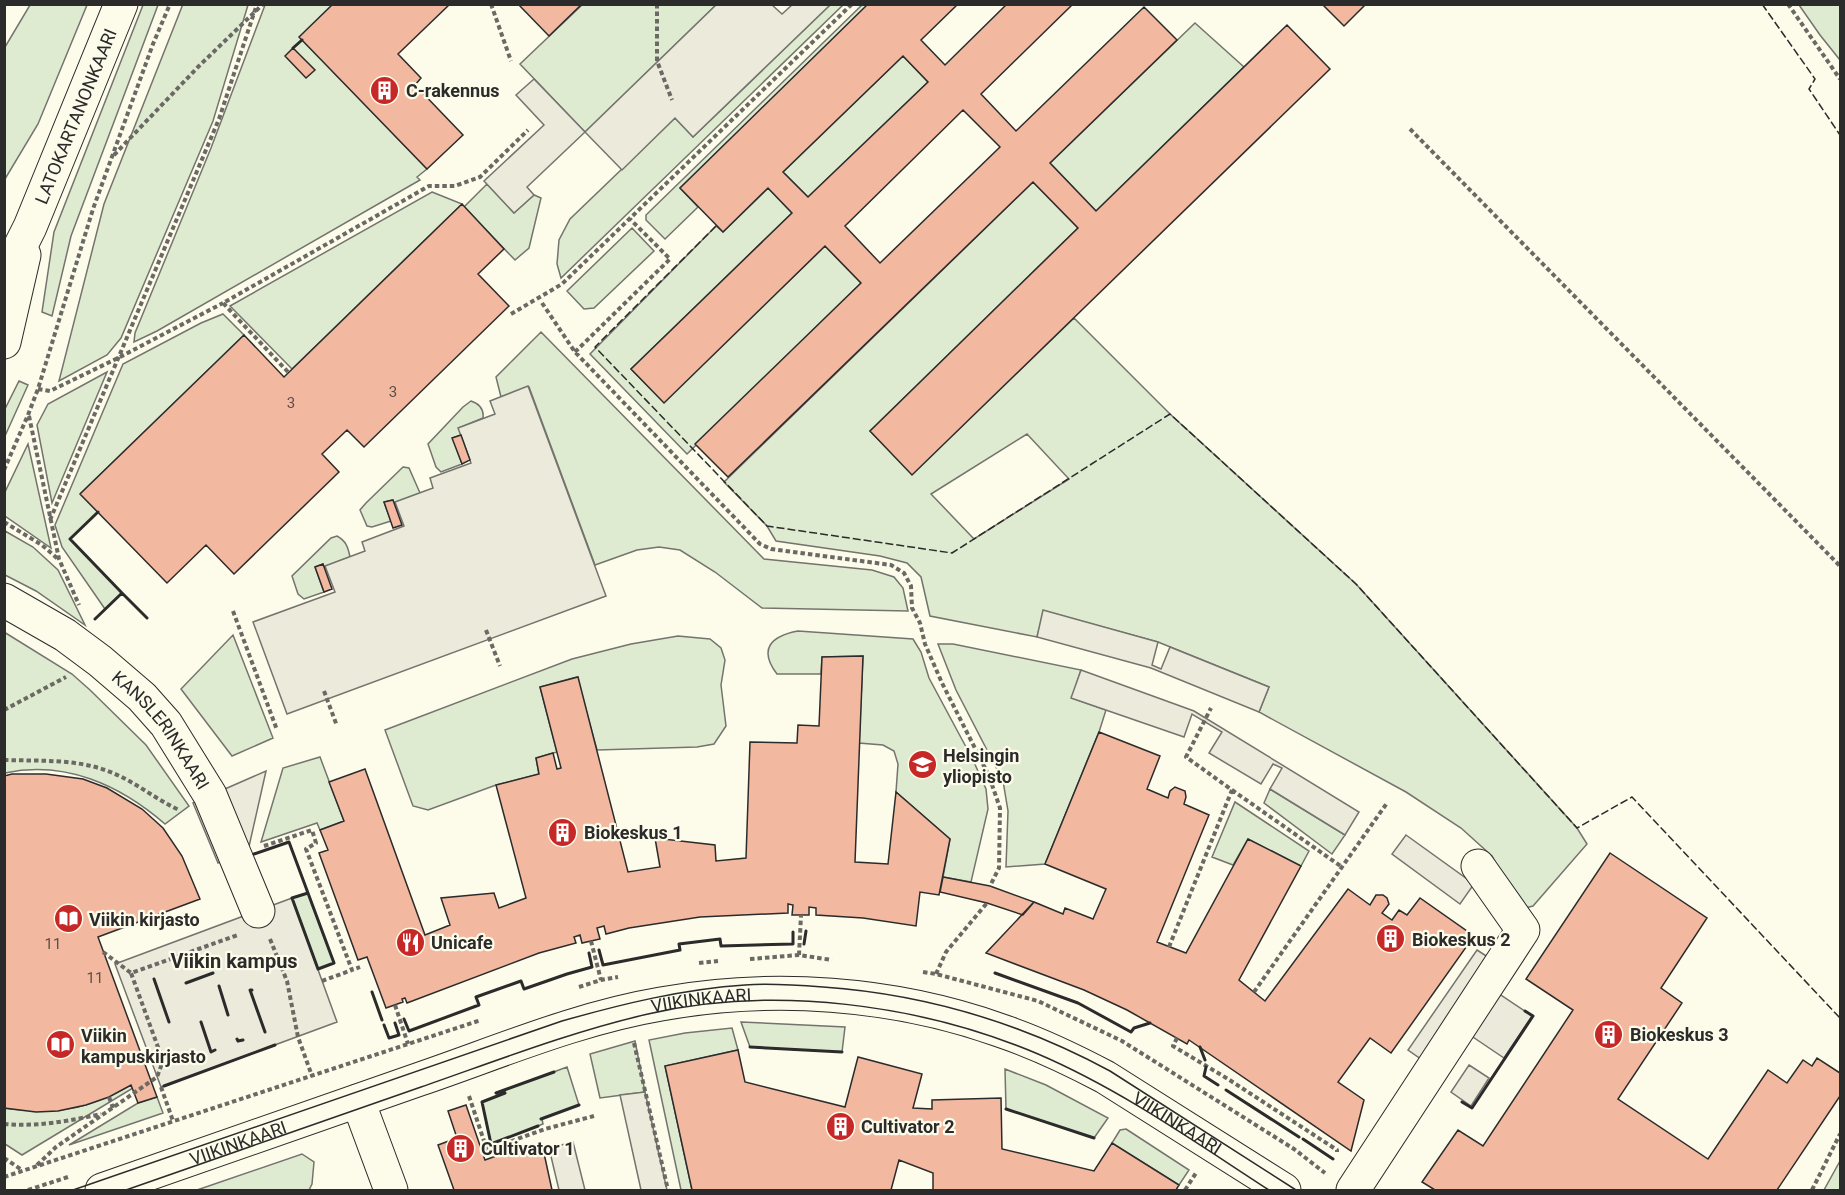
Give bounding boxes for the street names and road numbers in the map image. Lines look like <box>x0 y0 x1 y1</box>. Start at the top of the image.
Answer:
street label: LATOKARTANONKAARI <box>30 25 120 207</box>
street label: KANSLERINKAARI <box>108 666 214 793</box>
street label: VIIKINKAARI <box>649 984 752 1016</box>
street label: VIIKINKAARI <box>1129 1087 1226 1159</box>
street label: VIIKINKAARI <box>187 1116 289 1169</box>

